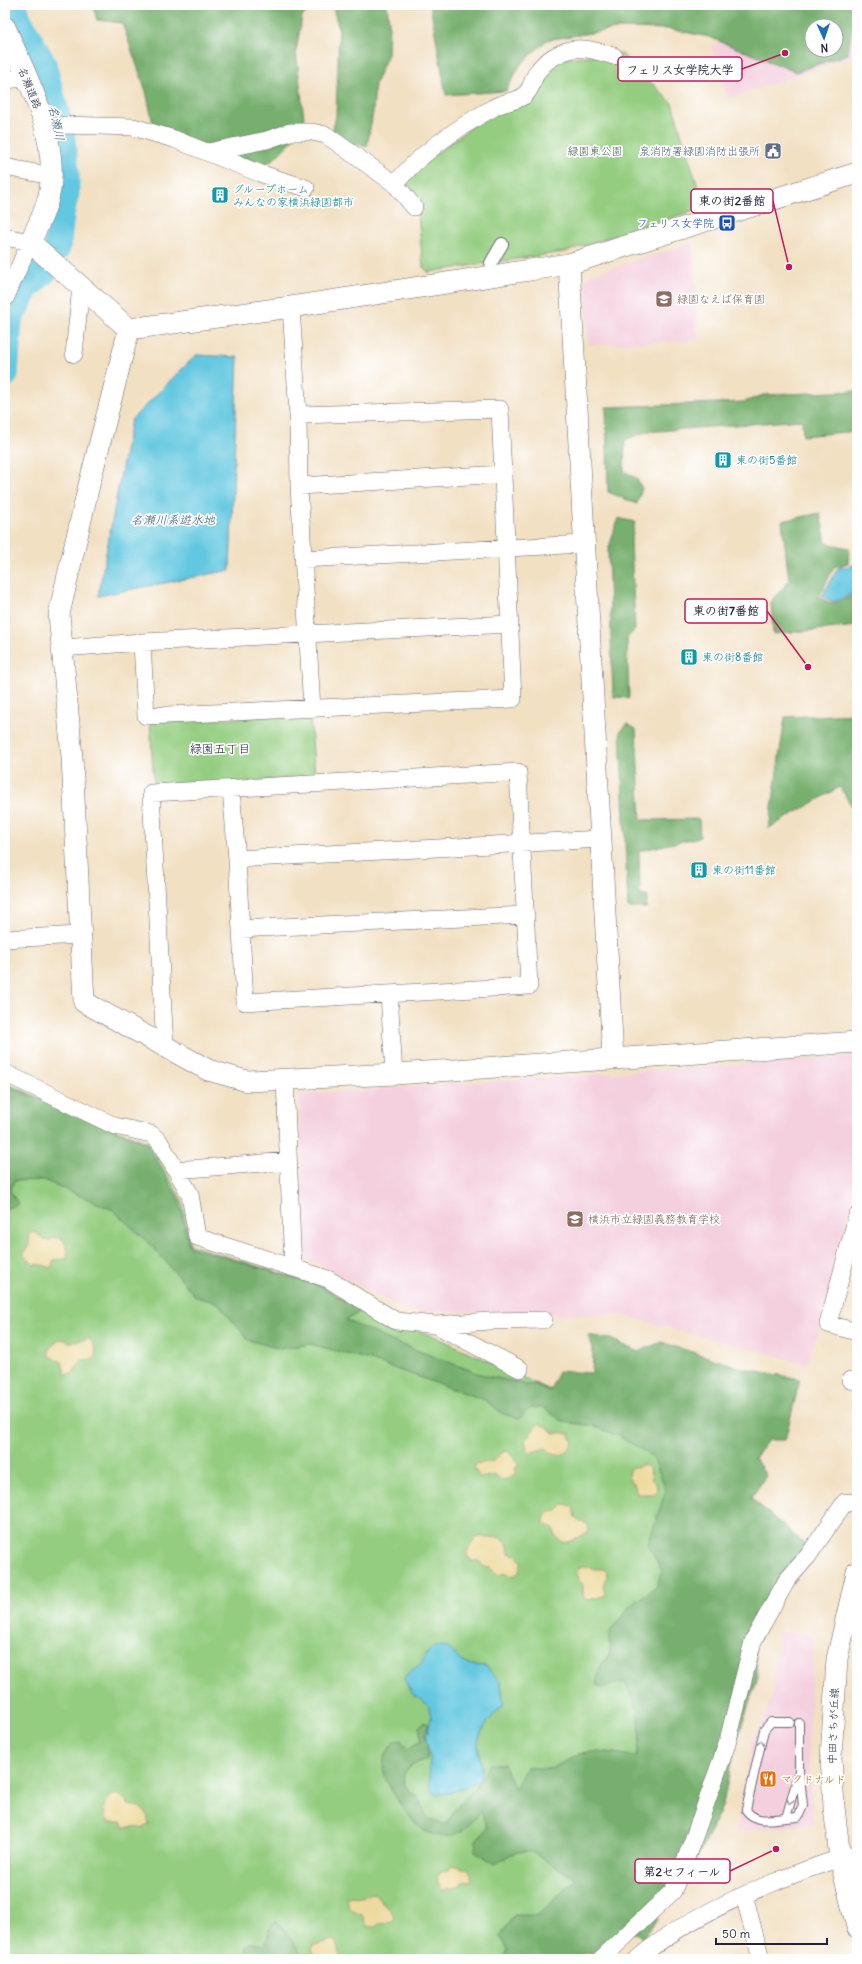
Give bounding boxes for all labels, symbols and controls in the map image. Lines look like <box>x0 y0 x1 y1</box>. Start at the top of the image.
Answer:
north arrow <box>804 18 844 58</box>
text: N <box>820 41 829 55</box>
callout: フェリス女学院大学 <box>618 57 742 81</box>
text: フェリス女学院大学 <box>626 62 734 77</box>
street label: 名瀬道路 <box>15 65 45 111</box>
water label: 名瀬川 <box>46 104 68 142</box>
public building icon: 泉消防署緑園消防出張所 <box>763 141 783 161</box>
park label: 緑園東公園 <box>568 144 623 158</box>
place label: 泉消防署緑園消防出張所 <box>639 144 760 158</box>
place label: グループホーム みんなの家横浜緑園都市 <box>233 182 354 209</box>
building icon: グループホーム みんなの家横浜緑園都市 <box>210 185 230 205</box>
callout: 東の街2番館 <box>691 189 773 213</box>
text: 東の街2番館 <box>699 193 765 208</box>
bus stop icon: フェリス女学院 <box>717 213 737 233</box>
place label: フェリス女学院 <box>637 216 714 230</box>
school or university icon: 緑園なえば保育園 <box>654 289 674 309</box>
place label: 緑園なえば保育園 <box>677 292 765 306</box>
building icon: 東の街5番館 <box>713 450 733 470</box>
place label: 東の街5番館 <box>736 453 797 467</box>
water label: 名瀬川系遊水地 <box>131 512 216 527</box>
callout: 東の街7番館 <box>685 599 767 623</box>
text: 東の街7番館 <box>693 603 759 618</box>
building icon: 東の街8番館 <box>679 647 699 667</box>
place label: 東の街8番館 <box>702 650 763 664</box>
district label: 緑園五丁目 <box>190 741 250 756</box>
building icon: 東の街11番館 <box>689 860 709 880</box>
place label: 東の街11番館 <box>712 863 776 877</box>
school or university icon: 横浜市立緑園義務教育学校 <box>565 1209 585 1229</box>
place label: 横浜市立緑園義務教育学校 <box>588 1212 720 1226</box>
street label: 中田さちが丘線 <box>825 1687 841 1765</box>
one-way arrow <box>756 1739 765 1746</box>
restaurant icon: マクドナルド <box>758 1769 778 1789</box>
place label: マクドナルド <box>781 1772 846 1786</box>
one-way arrow <box>787 1799 795 1806</box>
callout: 第2セフィール <box>635 1859 730 1883</box>
text: 第2セフィール <box>643 1864 721 1879</box>
scale bar <box>716 1920 827 1946</box>
text: 50 m <box>722 1926 751 1941</box>

